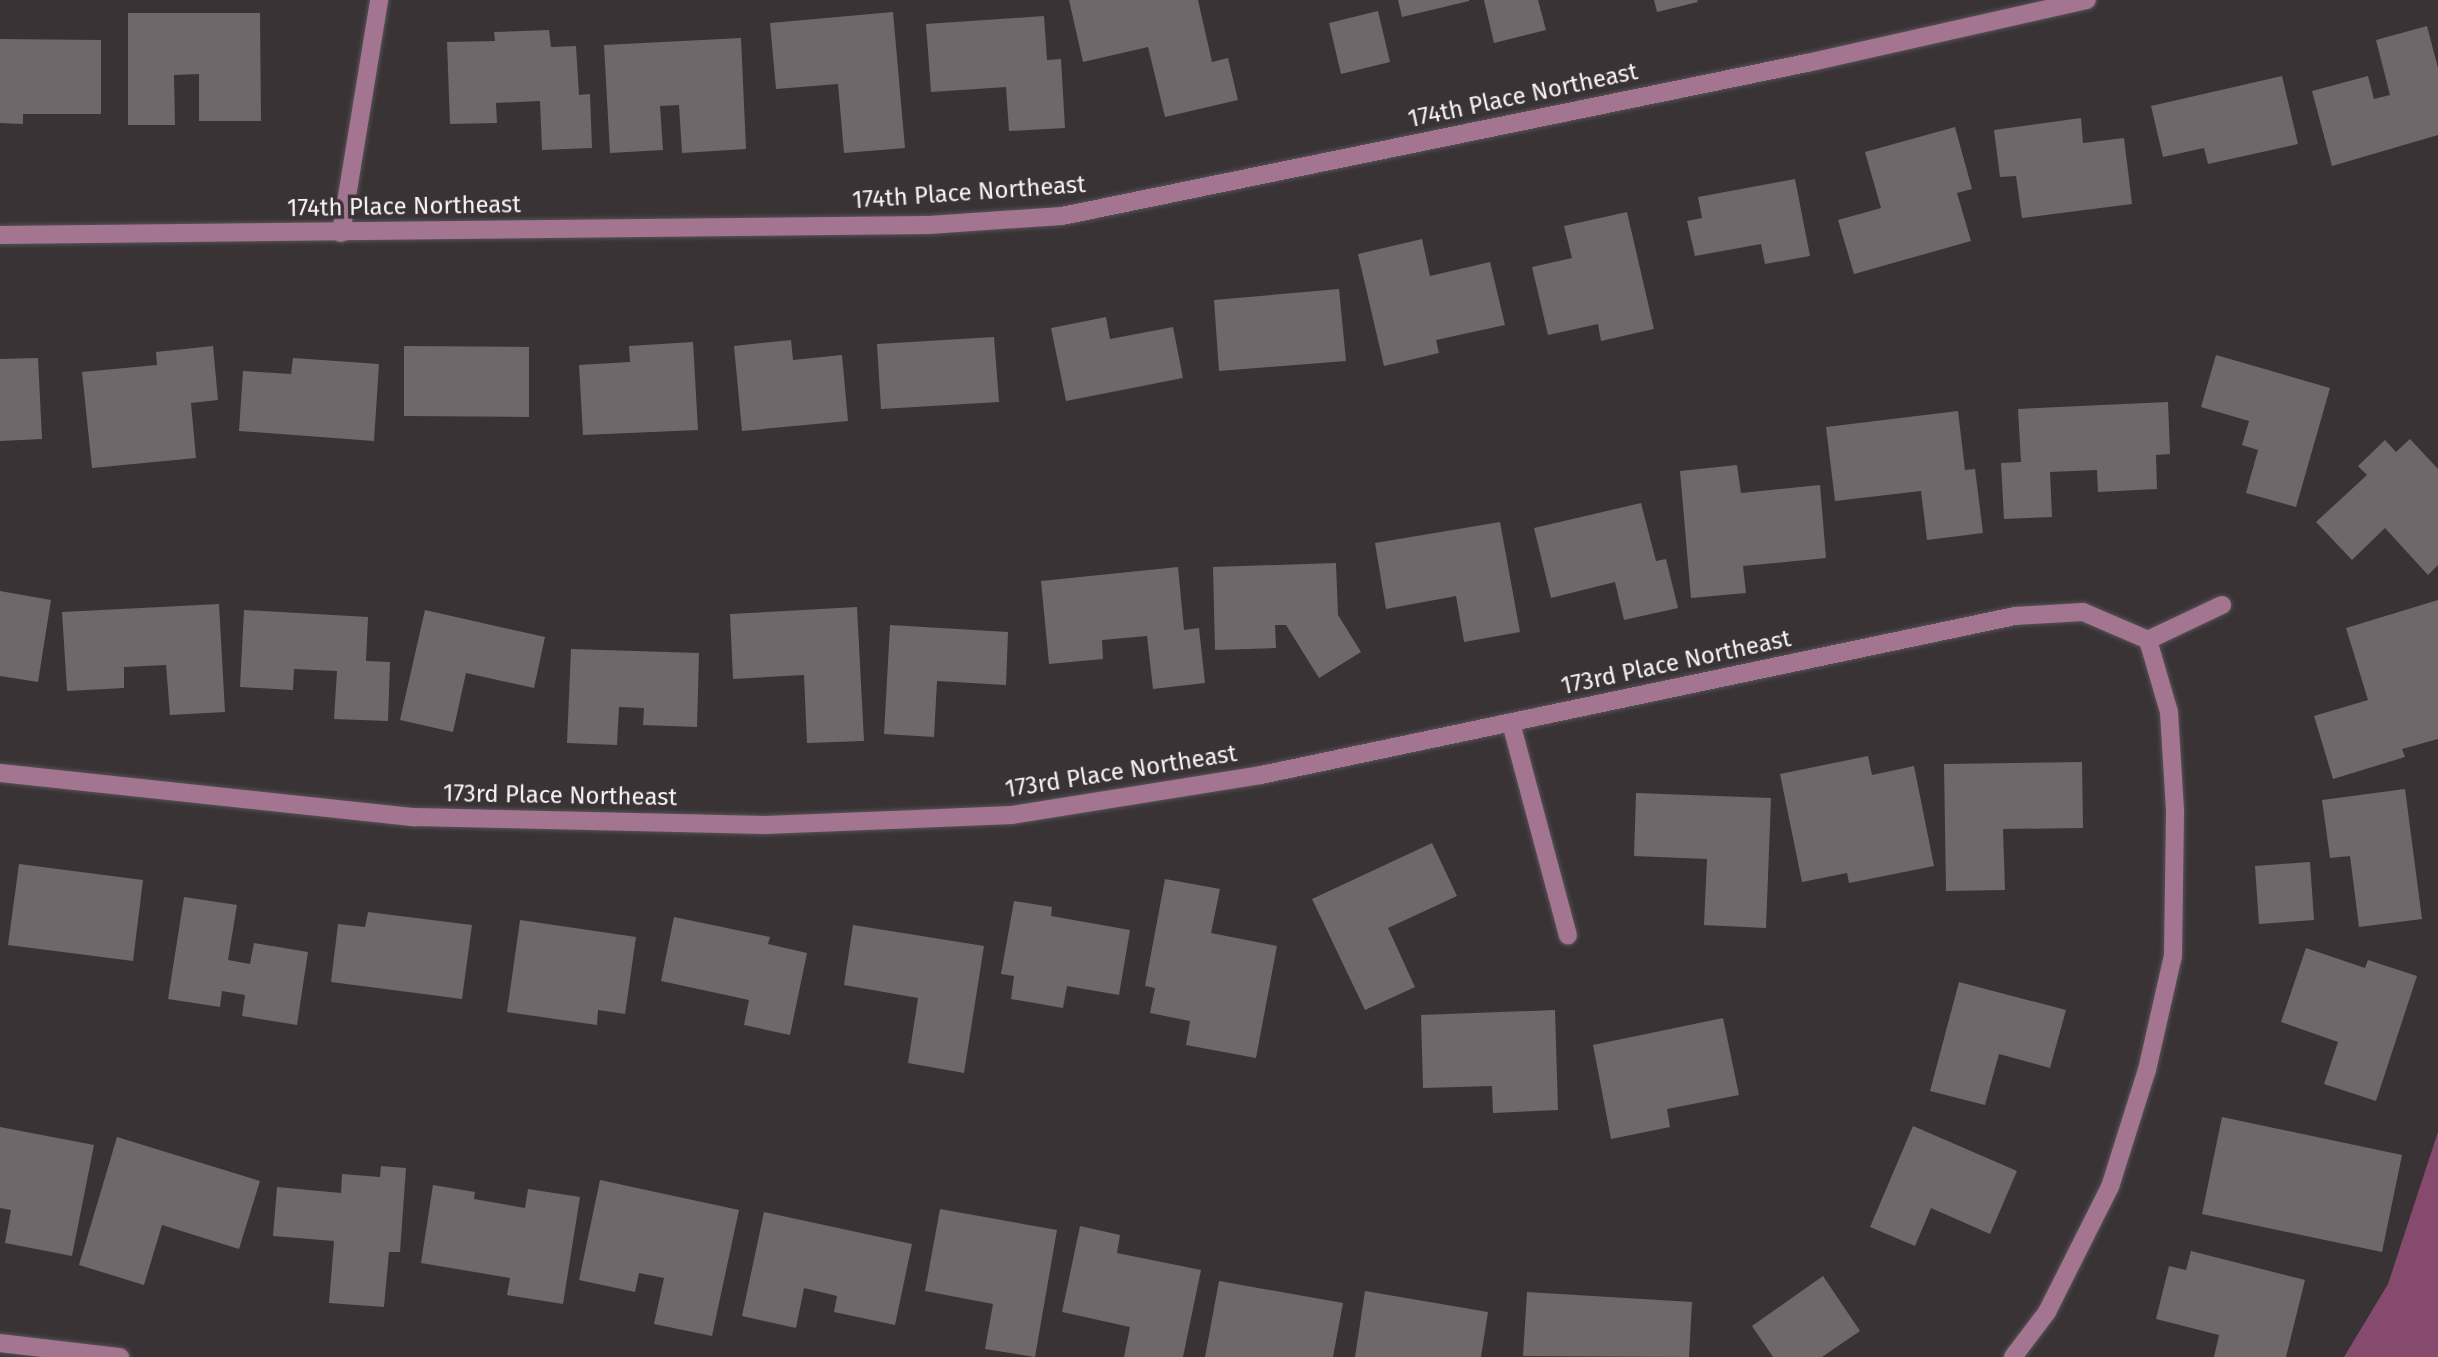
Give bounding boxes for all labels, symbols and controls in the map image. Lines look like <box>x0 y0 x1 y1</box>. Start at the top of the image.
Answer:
street label: 174th Place Northeast <box>1406 58 1640 134</box>
street label: 174th Place Northeast <box>851 170 1087 216</box>
street label: 174th Place Northeast <box>287 191 521 223</box>
street label: 173rd Place Northeast <box>1559 625 1793 701</box>
street label: 173rd Place Northeast <box>1003 739 1239 805</box>
street label: 173rd Place Northeast <box>443 780 677 812</box>

